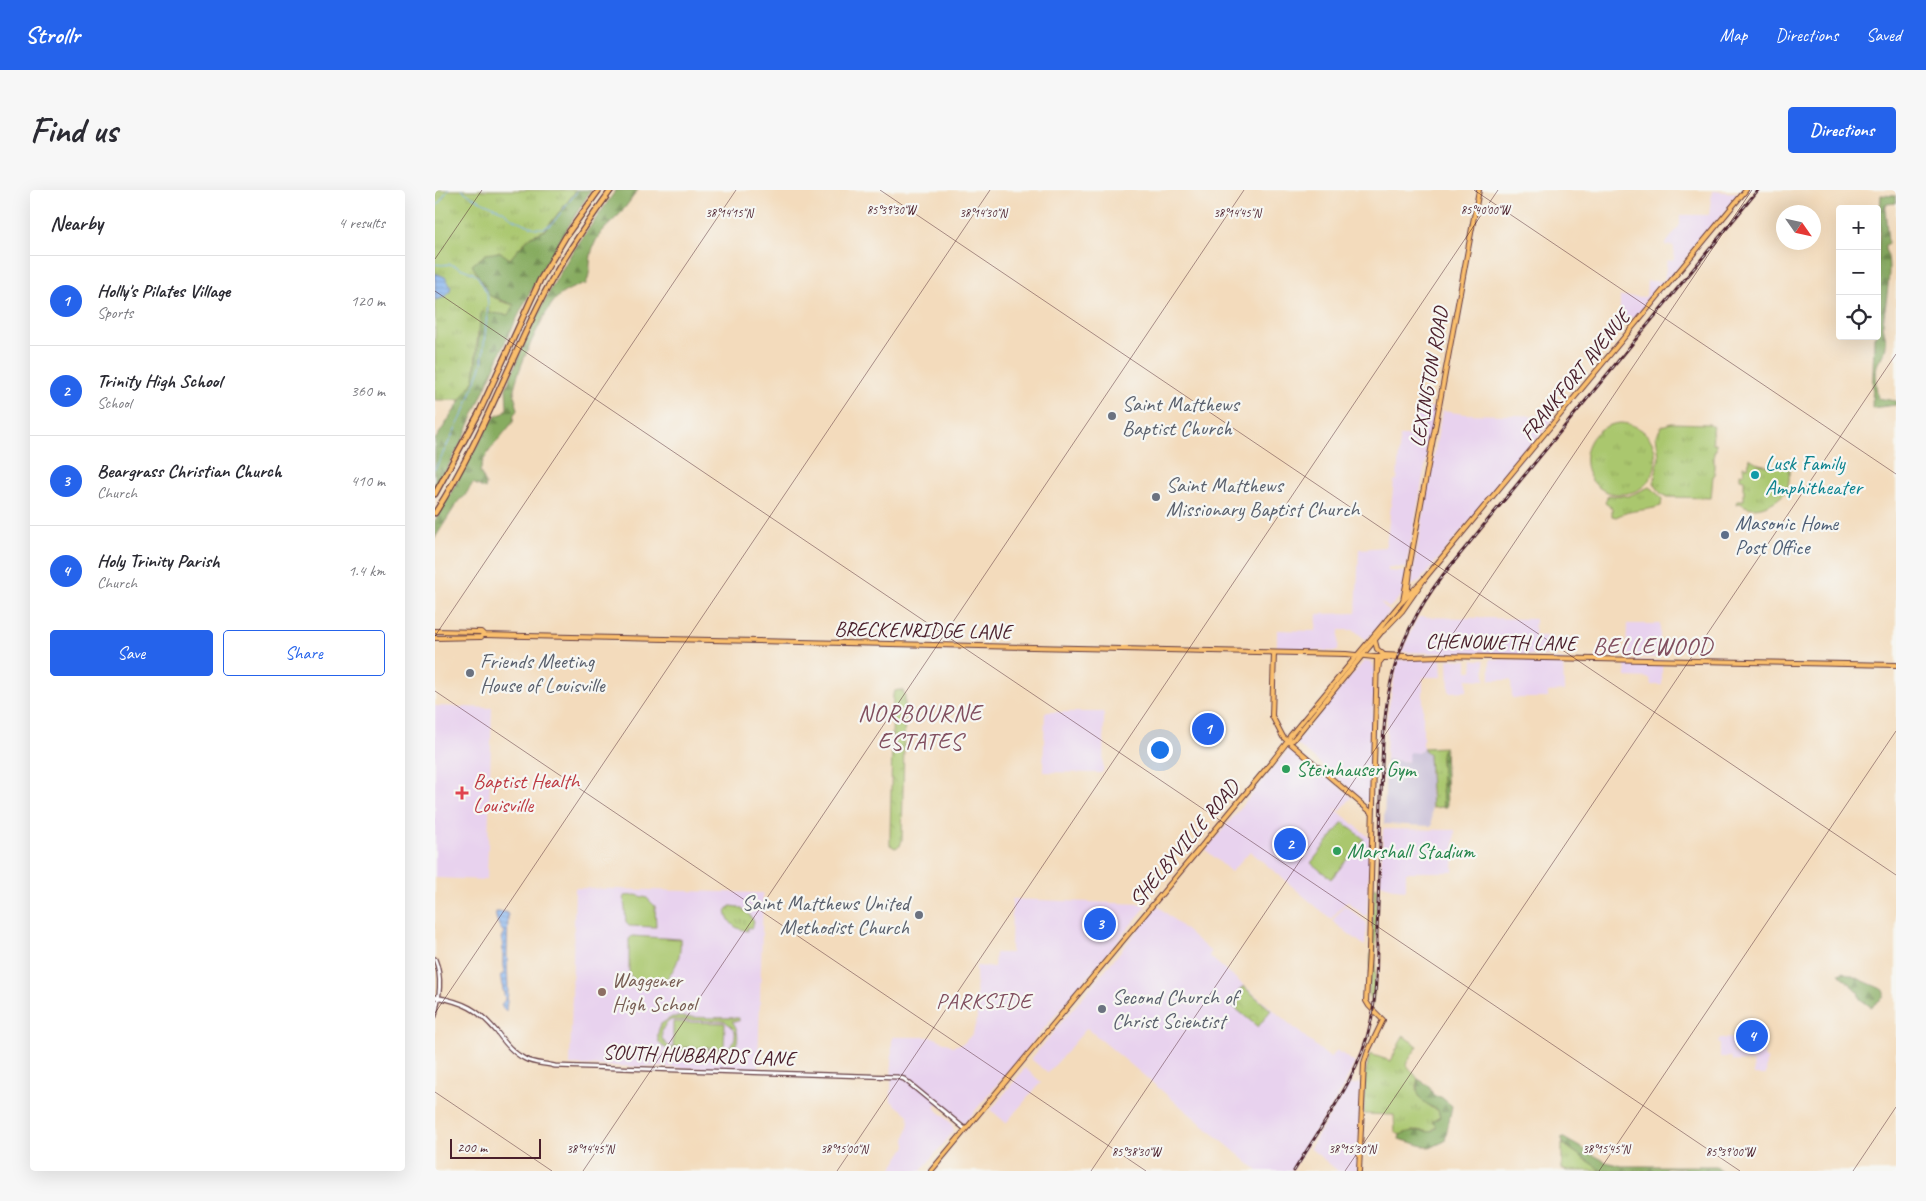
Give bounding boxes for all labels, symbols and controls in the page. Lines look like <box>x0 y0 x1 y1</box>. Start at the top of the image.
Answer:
text: Strollr <box>25 20 80 50</box>
text: Map <box>1720 24 1747 46</box>
text: Directions <box>1775 24 1838 46</box>
text: Saved <box>1866 24 1901 46</box>
button: Directions <box>1788 107 1896 153</box>
text: Find us <box>30 108 117 153</box>
text: 85°39'30"W <box>867 202 918 218</box>
text: 85°40'00"W <box>1461 202 1512 218</box>
text: 38°14'15"N <box>705 205 754 221</box>
text: 38°14'30"N <box>959 205 1008 221</box>
text: 38°14'45"N <box>1213 205 1262 221</box>
north arrow <box>1776 205 1821 250</box>
map controls <box>1836 205 1881 340</box>
button: + <box>1836 205 1881 250</box>
text: Nearby <box>50 210 103 236</box>
text: 4 results <box>338 213 385 233</box>
button: − <box>1836 250 1881 295</box>
text: Holly's Pilates Village <box>97 279 230 303</box>
text: 1 <box>62 291 70 311</box>
text: 120 m <box>351 291 385 311</box>
button: locate <box>1836 295 1881 340</box>
street label: FRANKFORT AVENUE <box>1514 302 1637 446</box>
text: Sports <box>97 303 133 323</box>
street label: LEXINGTON ROAD <box>1404 303 1454 449</box>
text: Trinity High School <box>97 369 222 393</box>
text: 2 <box>62 381 70 401</box>
text: 360 m <box>351 381 385 401</box>
place label: Saint Matthews Baptist Church <box>1122 391 1240 441</box>
text: School <box>97 393 131 413</box>
marker: Saint Matthews Baptist Church <box>1106 410 1118 422</box>
place label: Lusk Family Amphitheater <box>1765 450 1864 500</box>
text: Beargrass Christian Church <box>97 459 281 483</box>
marker: Lusk Family Amphitheater <box>1749 469 1761 481</box>
text: 3 <box>62 471 70 491</box>
text: 410 m <box>351 471 385 491</box>
place label: Saint Matthews Missionary Baptist Church <box>1166 472 1361 522</box>
text: Church <box>97 483 137 503</box>
marker: Saint Matthews Missionary Baptist Church <box>1150 491 1162 503</box>
place label: Masonic Home Post Office <box>1735 510 1839 560</box>
marker: Masonic Home Post Office <box>1719 529 1731 541</box>
text: Holy Trinity Parish <box>97 549 220 573</box>
text: 4 <box>62 561 70 581</box>
text: 1.4 km <box>348 561 385 581</box>
text: Church <box>97 573 137 593</box>
street label: BRECKENRIDGE LANE <box>834 615 1014 645</box>
street label: CHENOWETH LANE <box>1425 628 1579 656</box>
button: Save <box>50 630 213 676</box>
button: Share <box>223 630 385 676</box>
district label: BELLEWOOD <box>1593 631 1714 661</box>
place label: Friends Meeting House of Louisville <box>480 648 606 698</box>
marker: Friends Meeting House of Louisville <box>464 667 476 679</box>
district label: NORBOURNE ESTATES <box>858 698 984 756</box>
pin: 1 <box>1192 710 1224 748</box>
your location <box>1147 737 1173 763</box>
place label: Steinhauser Gym <box>1296 756 1418 782</box>
marker: Steinhauser Gym <box>1280 763 1292 775</box>
place label: Baptist Health Louisville <box>473 768 580 818</box>
street label: SHELBYVILLE ROAD <box>1124 773 1246 912</box>
marker: Baptist Health Louisville <box>455 786 469 800</box>
pin: 2 <box>1274 825 1306 863</box>
place label: Marshall Stadium <box>1347 838 1476 864</box>
marker: Marshall Stadium <box>1331 845 1343 857</box>
place label: Saint Matthews United Methodist Church <box>742 890 913 940</box>
pin: 3 <box>1084 905 1116 943</box>
marker: Saint Matthews United Methodist Church <box>913 909 925 921</box>
place label: Waggener High School <box>612 967 700 1017</box>
place label: Second Church of Christ Scientist <box>1112 984 1241 1034</box>
marker: Waggener High School <box>596 986 608 998</box>
district label: PARKSIDE <box>936 987 1034 1015</box>
marker: Second Church of Christ Scientist <box>1096 1003 1108 1015</box>
pin: 4 <box>1736 1017 1768 1055</box>
street label: SOUTH HUBBARDS LANE <box>602 1039 798 1071</box>
scale bar <box>450 1136 541 1159</box>
text: 200 m <box>457 1139 487 1156</box>
text: 38°14'45"N <box>566 1141 615 1157</box>
text: 38°15'00"N <box>820 1141 869 1157</box>
text: 38°15'30"N <box>1328 1141 1377 1157</box>
text: 38°15'45"N <box>1582 1141 1631 1157</box>
text: 85°38'30"W <box>1112 1144 1163 1160</box>
text: 85°39'00"W <box>1706 1144 1757 1160</box>

